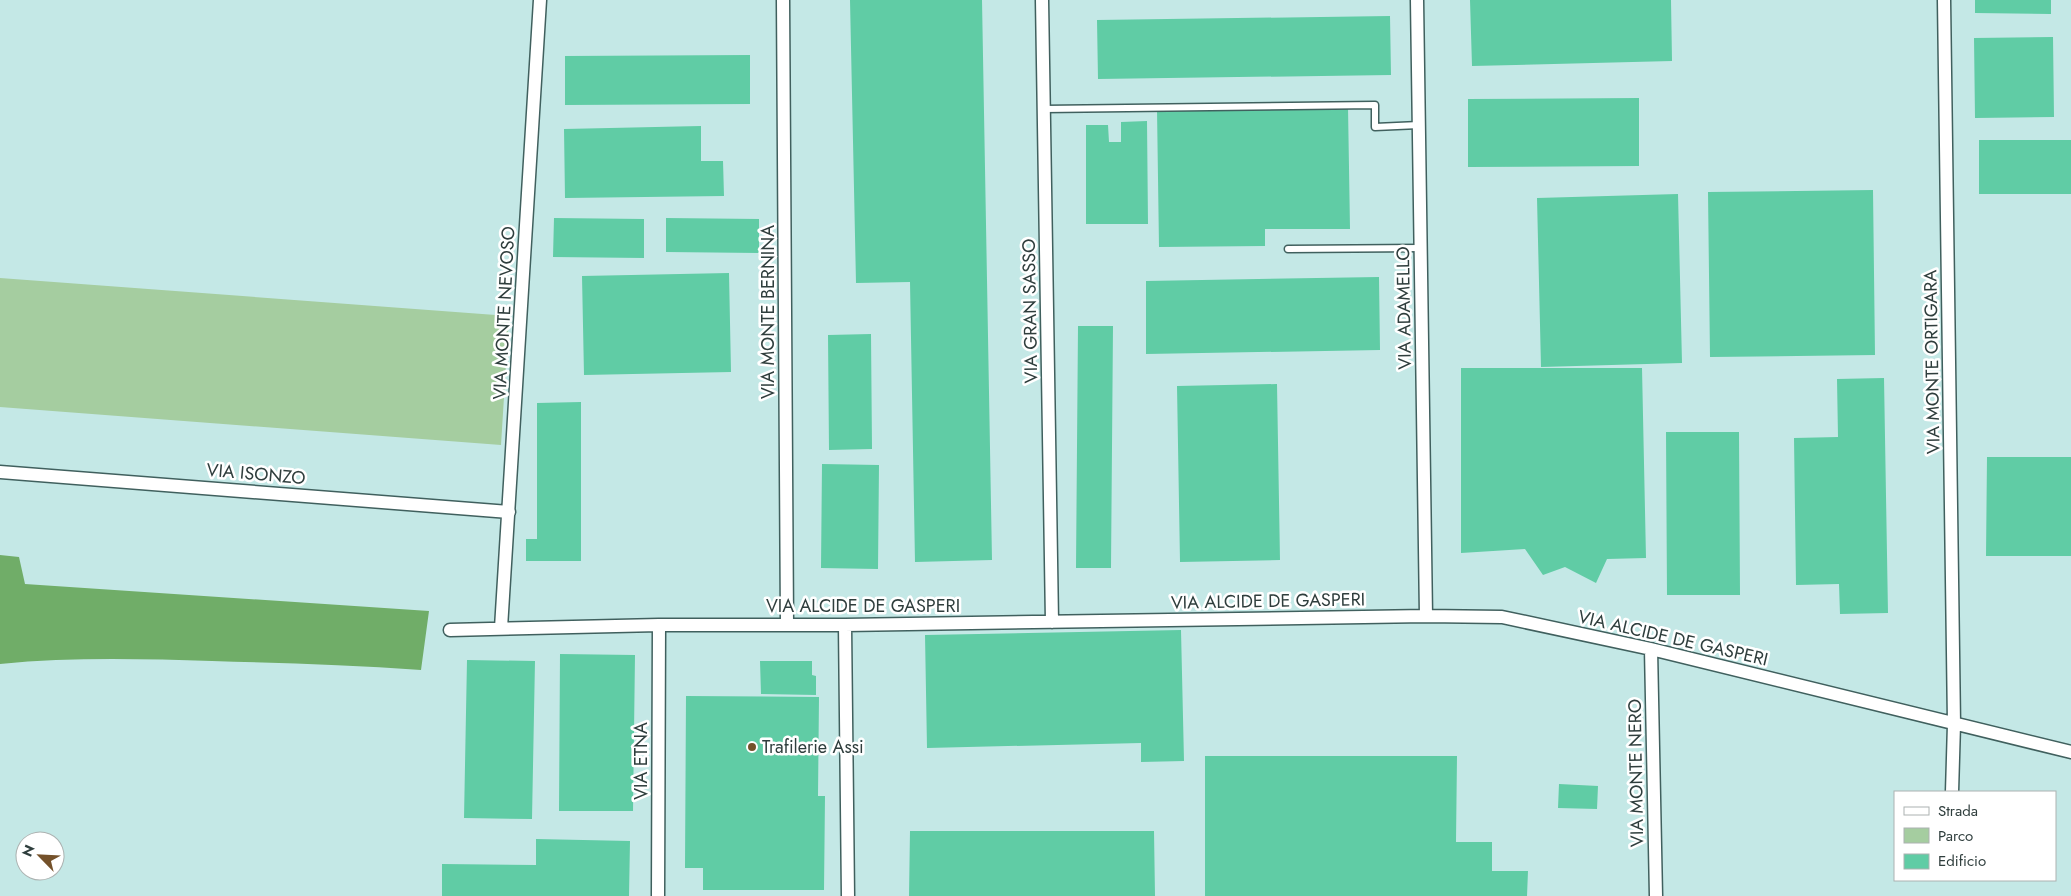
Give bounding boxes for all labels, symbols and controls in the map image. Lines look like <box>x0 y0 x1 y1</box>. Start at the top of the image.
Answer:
street label: VIA MONTE BERNINA <box>755 225 781 399</box>
street label: VIA MONTE NEVOSO <box>486 226 522 400</box>
street label: VIA GRAN SASSO <box>1016 239 1044 383</box>
street label: VIA ADAMELLO <box>1390 246 1418 370</box>
street label: VIA MONTE ORTIGARA <box>1917 270 1947 454</box>
street label: VIA ISONZO <box>205 457 307 491</box>
street label: VIA ALCIDE DE GASPERI <box>1171 586 1365 616</box>
street label: VIA ALCIDE DE GASPERI <box>766 593 960 619</box>
street label: VIA ALCIDE DE GASPERI <box>1575 603 1771 673</box>
street label: VIA MONTE NERO <box>1622 699 1650 847</box>
street label: VIA ETNA <box>628 722 654 800</box>
place label: Trafilerie Assi <box>762 734 864 760</box>
marker: Trafilerie Assi <box>746 741 758 753</box>
legend <box>1894 791 2056 881</box>
text: Strada <box>1938 800 1978 822</box>
text: Parco <box>1938 825 1973 847</box>
north arrow <box>15 831 65 881</box>
text: N <box>17 842 40 860</box>
text: Edificio <box>1938 850 1986 872</box>

